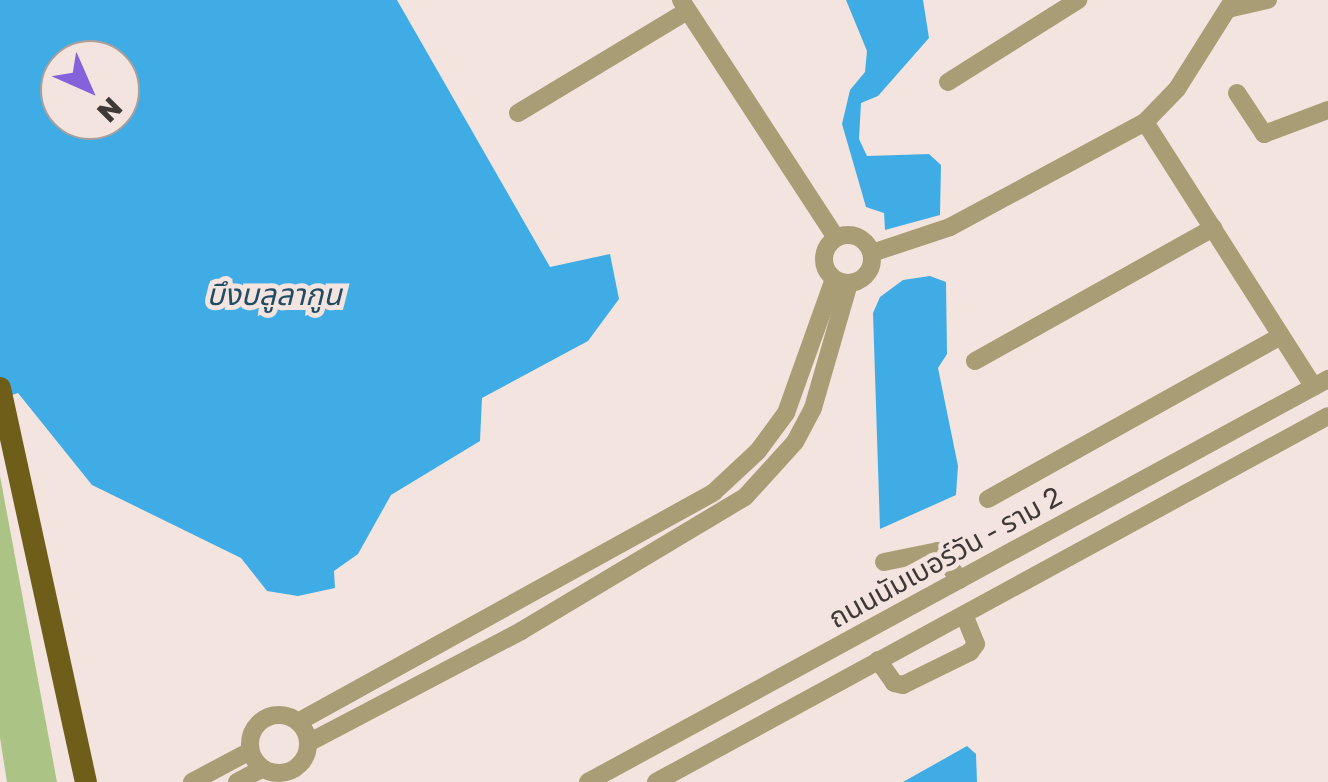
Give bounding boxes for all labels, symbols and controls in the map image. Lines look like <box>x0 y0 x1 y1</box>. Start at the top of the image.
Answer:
north arrow <box>40 40 140 140</box>
text: N <box>91 91 129 129</box>
water label: บึงบลูลากูน <box>206 276 342 312</box>
street label: ถนนนัมเบอร์วัน - ราม 2 <box>823 479 1067 635</box>

